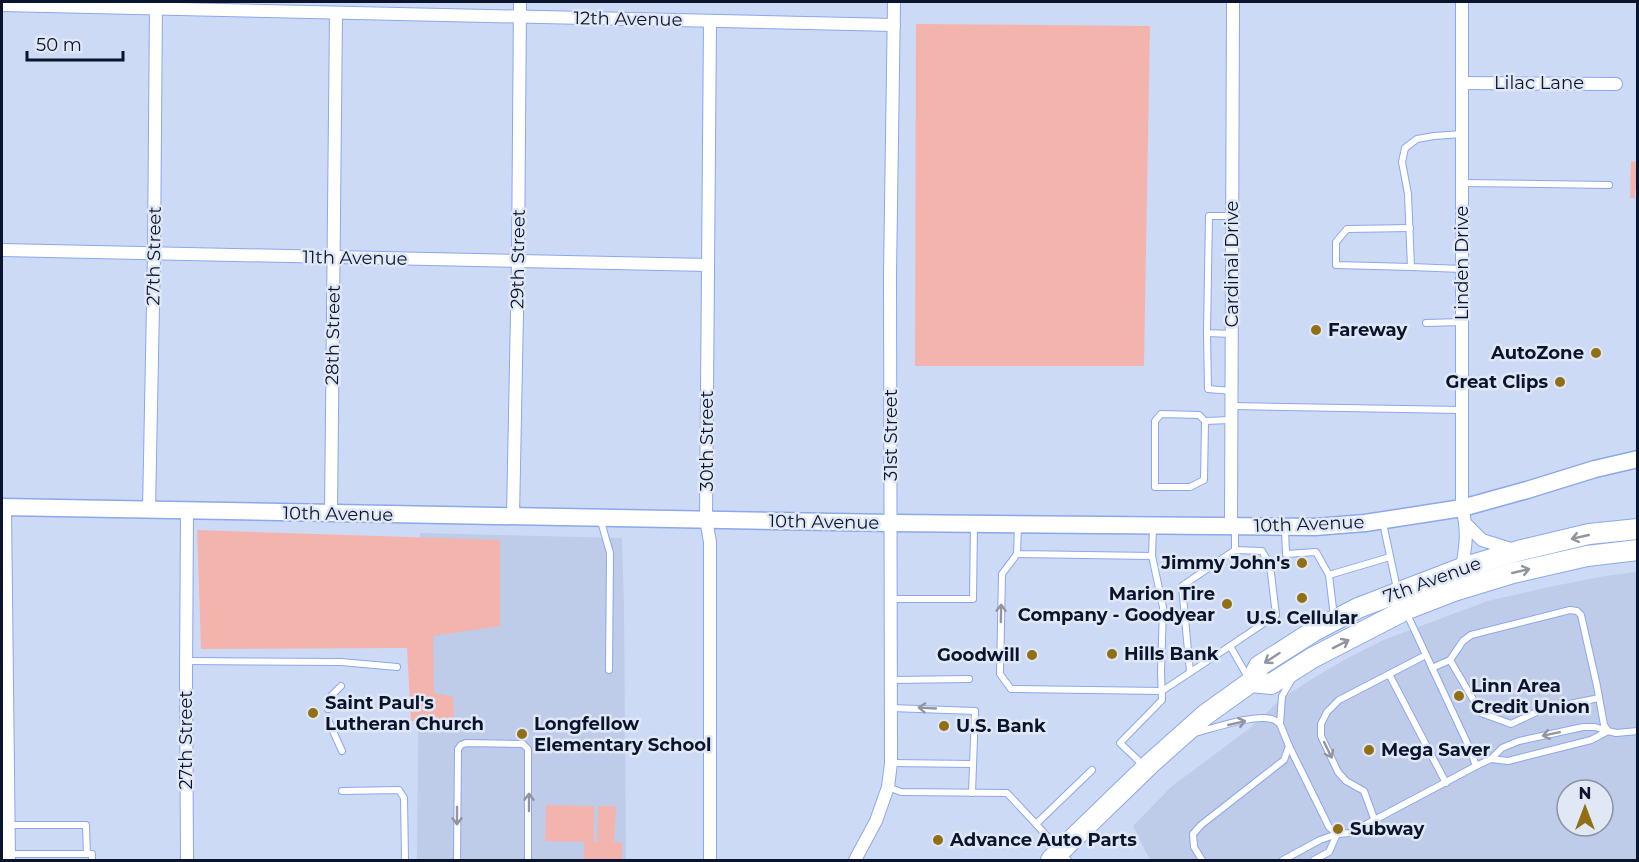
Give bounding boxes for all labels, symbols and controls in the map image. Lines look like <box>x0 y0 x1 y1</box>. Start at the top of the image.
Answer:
street label: 12th Avenue <box>573 7 683 31</box>
scale bar <box>27 24 123 62</box>
text: 50 m <box>36 34 82 56</box>
street label: Lilac Lane <box>1494 72 1584 94</box>
street label: Cardinal Drive <box>1221 200 1243 327</box>
street label: 27th Street <box>142 206 166 306</box>
street label: Linden Drive <box>1451 206 1473 320</box>
street label: 29th Street <box>506 209 530 309</box>
street label: 11th Avenue <box>302 246 408 270</box>
street label: 28th Street <box>321 285 345 385</box>
place label: Fareway <box>1328 319 1408 341</box>
marker: Fareway <box>1309 323 1323 337</box>
place label: AutoZone <box>1490 342 1584 364</box>
marker: AutoZone <box>1589 346 1603 360</box>
place label: Great Clips <box>1446 371 1548 393</box>
marker: Great Clips <box>1553 375 1567 389</box>
street label: 31st Street <box>880 389 902 481</box>
street label: 30th Street <box>696 391 718 491</box>
street label: 10th Avenue <box>282 502 394 526</box>
street label: 10th Avenue <box>768 510 880 534</box>
street label: 10th Avenue <box>1253 511 1365 537</box>
one-way arrow <box>1570 531 1589 543</box>
place label: Jimmy John's <box>1160 552 1290 574</box>
street label: 7th Avenue <box>1380 552 1484 608</box>
marker: Jimmy John's <box>1295 556 1309 570</box>
one-way arrow <box>1511 565 1530 576</box>
place label: Marion Tire Company - Goodyear <box>1018 583 1215 626</box>
marker: U.S. Cellular <box>1295 591 1309 605</box>
marker: Marion Tire Company - Goodyear <box>1220 597 1234 611</box>
one-way arrow <box>995 604 1007 624</box>
place label: U.S. Cellular <box>1246 607 1358 629</box>
one-way arrow <box>1331 637 1349 649</box>
place label: Hills Bank <box>1124 643 1219 665</box>
place label: Goodwill <box>937 644 1020 666</box>
marker: Hills Bank <box>1105 647 1119 661</box>
marker: Goodwill <box>1025 648 1039 662</box>
one-way arrow <box>1263 652 1280 665</box>
place label: Linn Area Credit Union <box>1471 675 1590 718</box>
marker: Linn Area Credit Union <box>1452 689 1466 703</box>
street label: 27th Street <box>175 690 197 790</box>
place label: Saint Paul's Lutheran Church <box>325 692 484 735</box>
one-way arrow <box>918 703 938 714</box>
marker: Saint Paul's Lutheran Church <box>306 706 320 720</box>
place label: Longfellow Elementary School <box>534 713 711 756</box>
place label: U.S. Bank <box>956 715 1046 737</box>
one-way arrow <box>1227 716 1246 728</box>
marker: U.S. Bank <box>937 719 951 733</box>
marker: Longfellow Elementary School <box>515 727 529 741</box>
one-way arrow <box>1541 729 1561 740</box>
place label: Mega Saver <box>1381 739 1491 761</box>
one-way arrow <box>1322 741 1334 759</box>
marker: Mega Saver <box>1362 743 1376 757</box>
north arrow <box>1555 778 1615 838</box>
text: N <box>1579 784 1591 803</box>
one-way arrow <box>523 793 535 813</box>
one-way arrow <box>451 806 463 826</box>
place label: Subway <box>1350 818 1424 840</box>
marker: Subway <box>1331 822 1345 836</box>
place label: Advance Auto Parts <box>949 829 1137 851</box>
marker: Advance Auto Parts <box>931 833 945 847</box>

